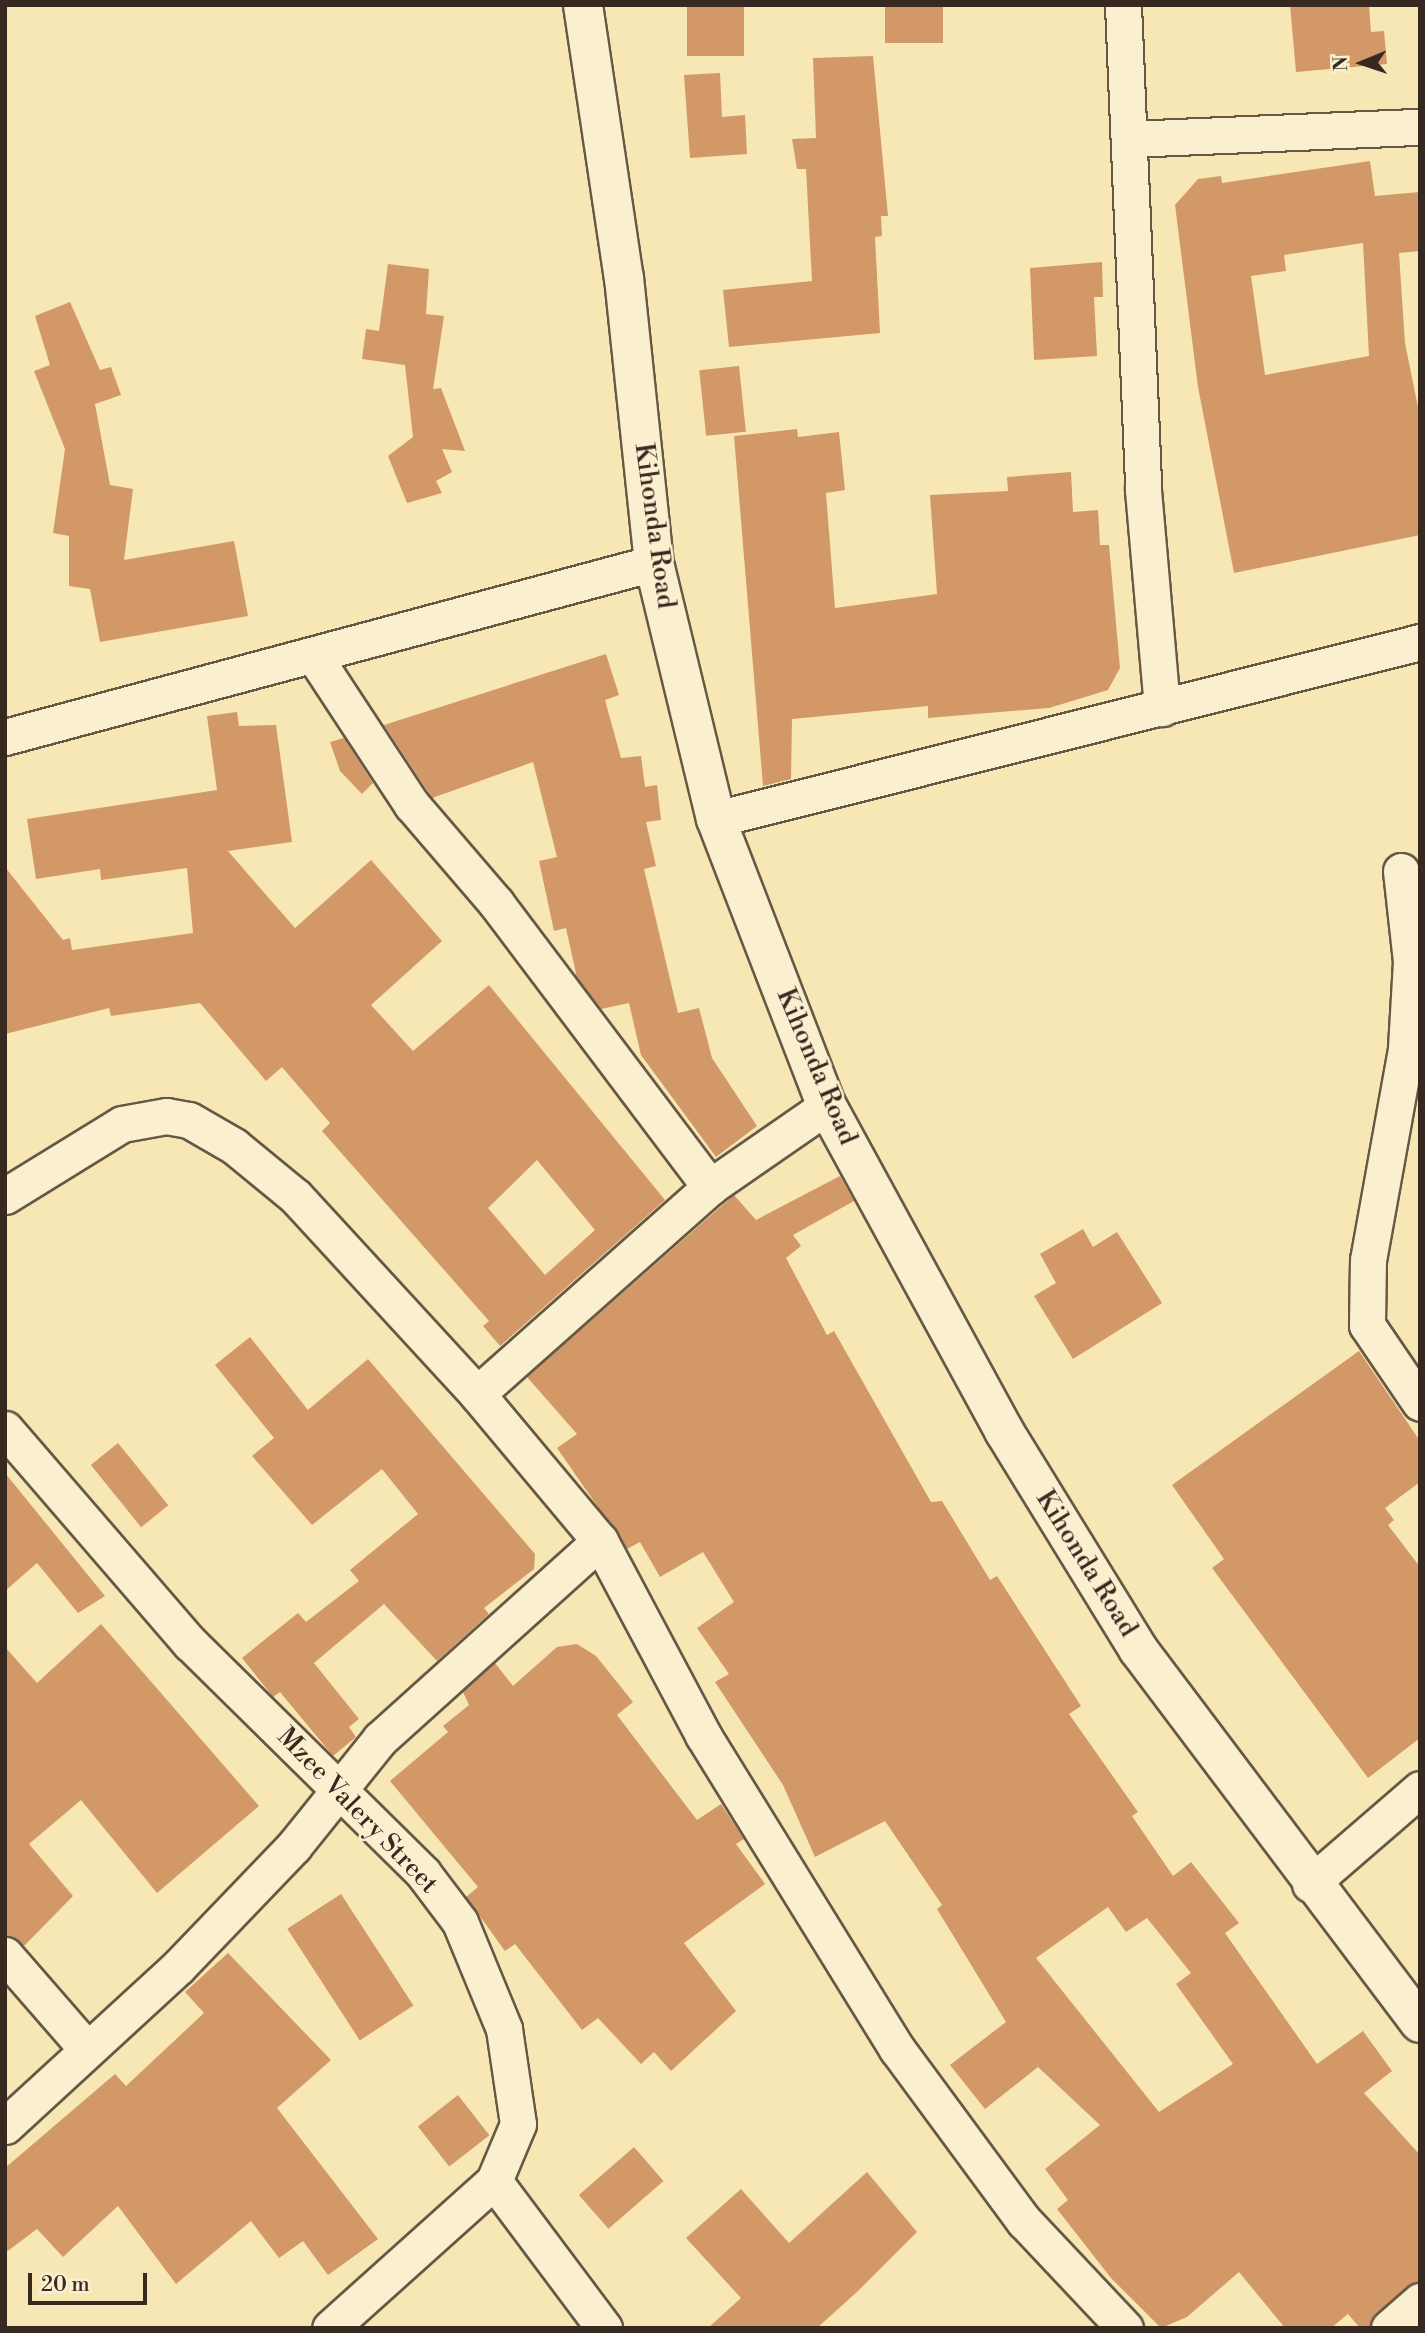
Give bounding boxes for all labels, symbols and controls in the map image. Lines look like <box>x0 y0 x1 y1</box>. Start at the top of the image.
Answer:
north arrow <box>1327 28 1397 98</box>
text: N <box>1329 56 1353 72</box>
street label: Kihonda Road <box>627 441 681 611</box>
street label: Kihonda Road <box>769 984 863 1150</box>
street label: Kihonda Road <box>1029 1485 1143 1643</box>
street label: Mzee Valery Street <box>270 1722 444 1900</box>
scale bar <box>32 2260 150 2304</box>
text: 20 m <box>41 2272 90 2298</box>

